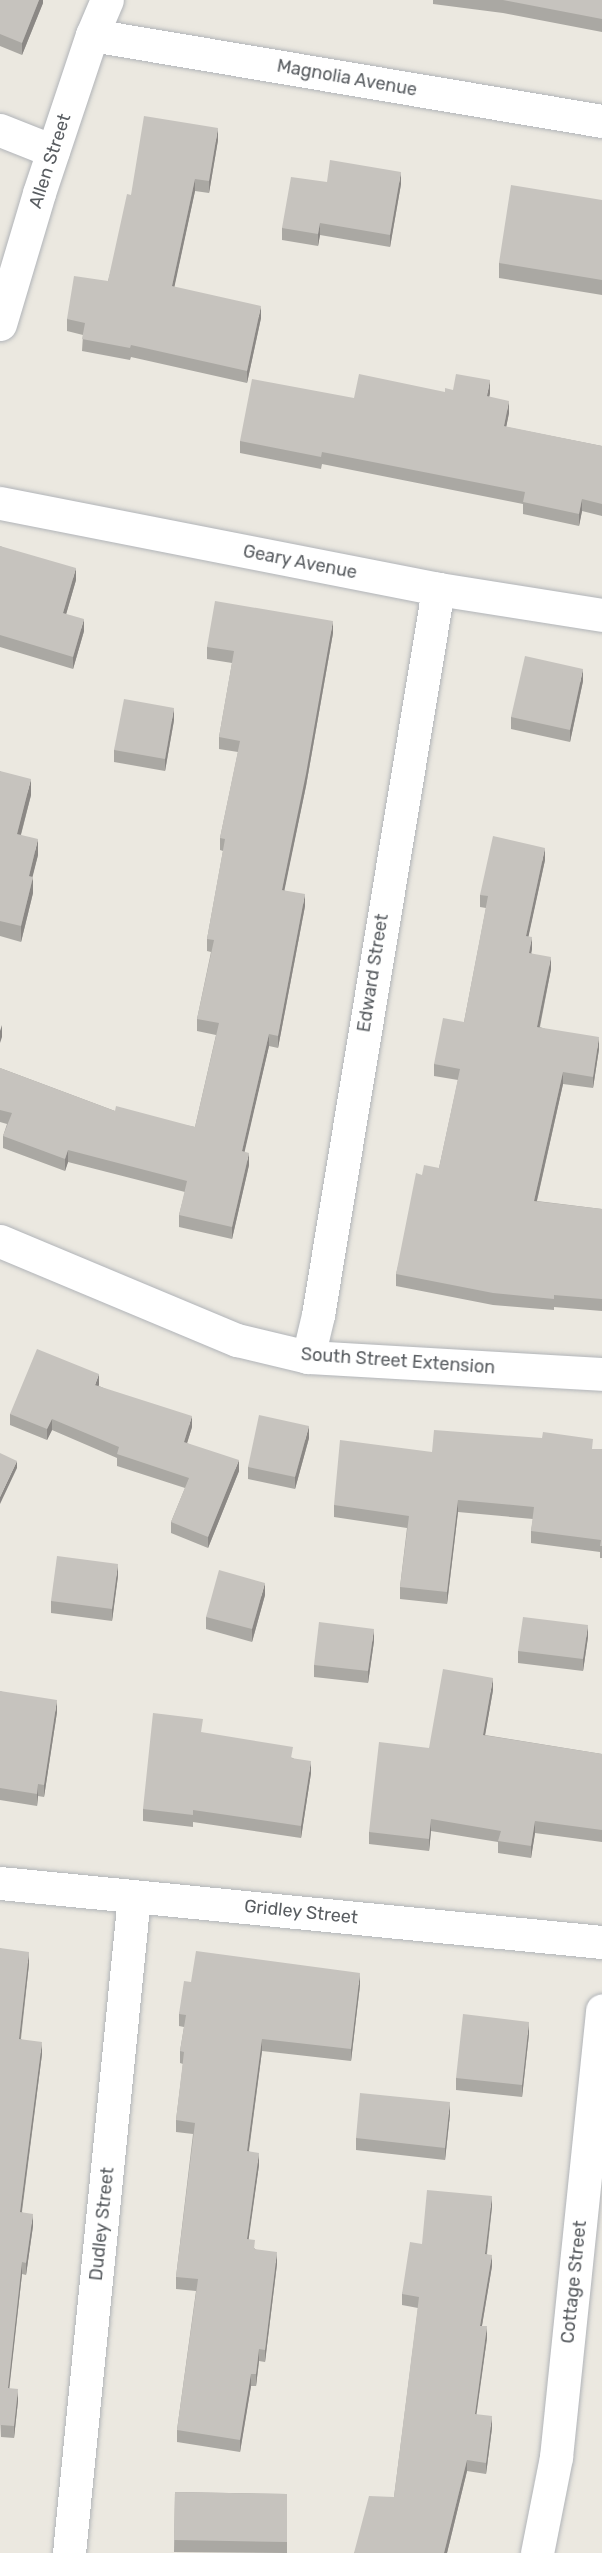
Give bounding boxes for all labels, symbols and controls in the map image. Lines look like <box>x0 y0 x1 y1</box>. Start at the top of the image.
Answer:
street label: Magnolia Avenue <box>275 55 419 101</box>
street label: Allen Street <box>25 111 75 211</box>
street label: Geary Avenue <box>241 540 359 584</box>
street label: Edward Street <box>353 912 393 1034</box>
street label: South Street Extension <box>300 1343 496 1379</box>
street label: Gridley Street <box>243 1895 359 1929</box>
street label: Dudley Street <box>85 2166 119 2282</box>
street label: Cottage Street <box>557 2219 591 2345</box>

